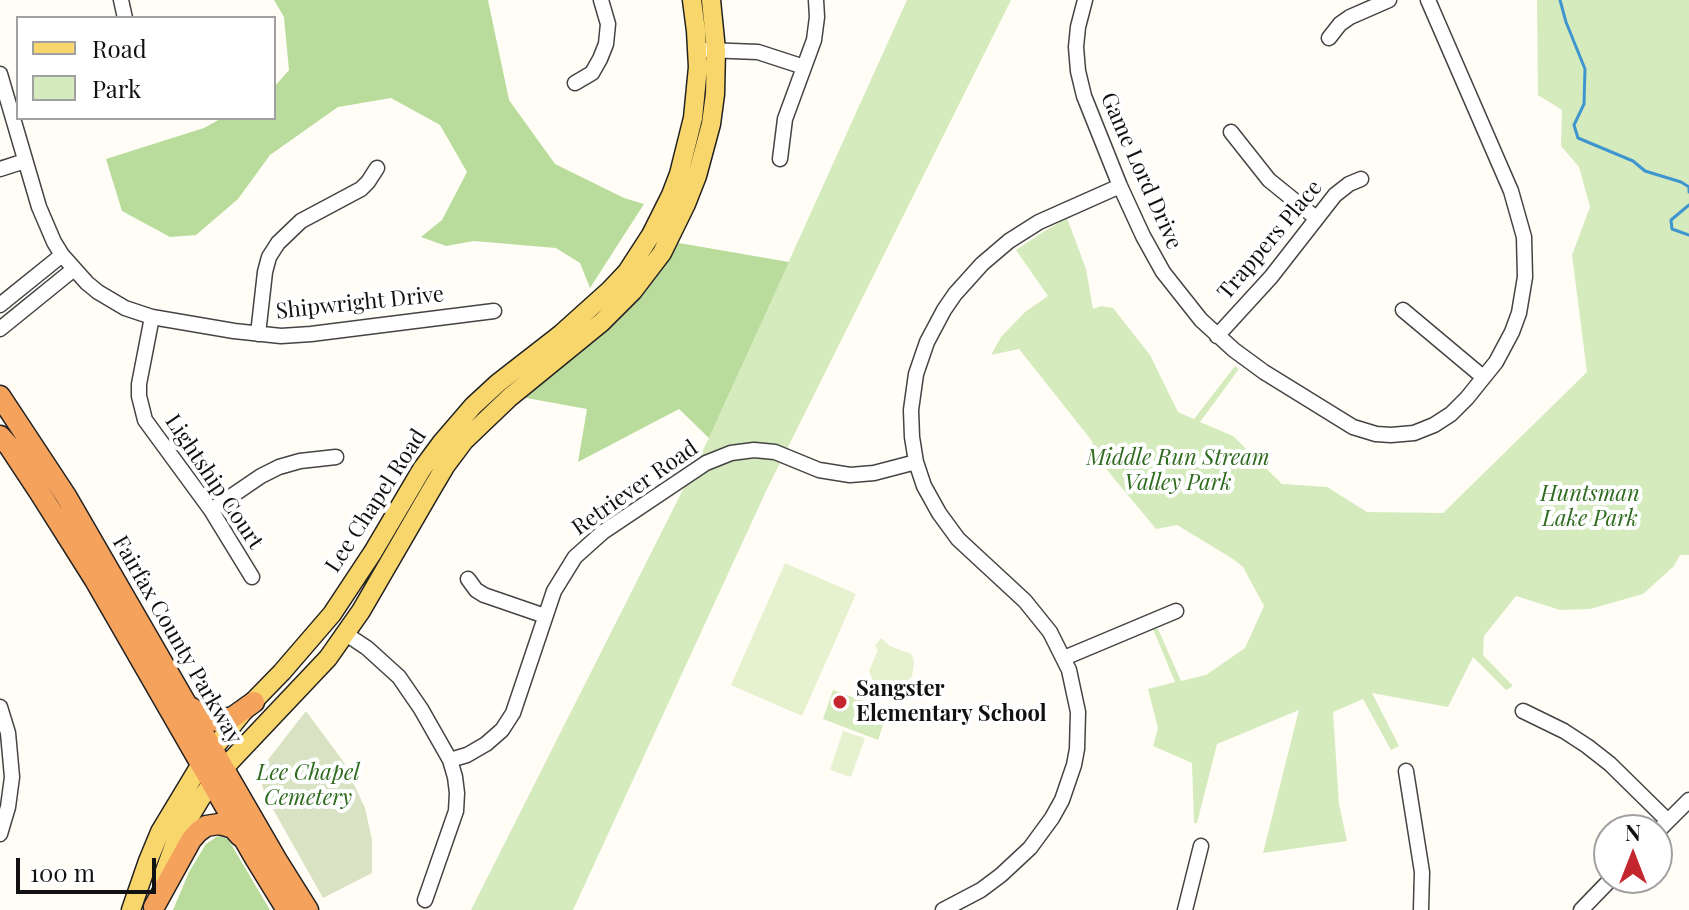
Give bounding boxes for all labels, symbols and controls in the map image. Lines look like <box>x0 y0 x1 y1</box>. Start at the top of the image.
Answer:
legend <box>16 16 276 120</box>
text: Road <box>92 32 147 64</box>
text: Park <box>92 72 141 104</box>
street label: Game Lord Drive <box>1095 88 1187 254</box>
street label: Trappers Place <box>1212 175 1328 305</box>
street label: Shipwright Drive <box>275 281 445 325</box>
street label: Lightship Court <box>159 410 269 554</box>
street label: Lee Chapel Road <box>320 424 432 578</box>
street label: Retriever Road <box>567 435 703 541</box>
park label: Middle Run Stream Valley Park <box>1086 445 1270 496</box>
park label: Huntsman Lake Park <box>1540 481 1640 532</box>
street label: Fairfax County Parkway <box>107 531 247 749</box>
place label: Sangster Elementary School <box>856 676 1046 728</box>
marker: Sangster Elementary School <box>831 693 849 711</box>
park label: Lee Chapel Cemetery <box>256 760 360 812</box>
north arrow <box>1593 814 1673 894</box>
text: N <box>1625 817 1641 847</box>
scale bar <box>20 842 160 892</box>
text: 100 m <box>30 856 95 888</box>

